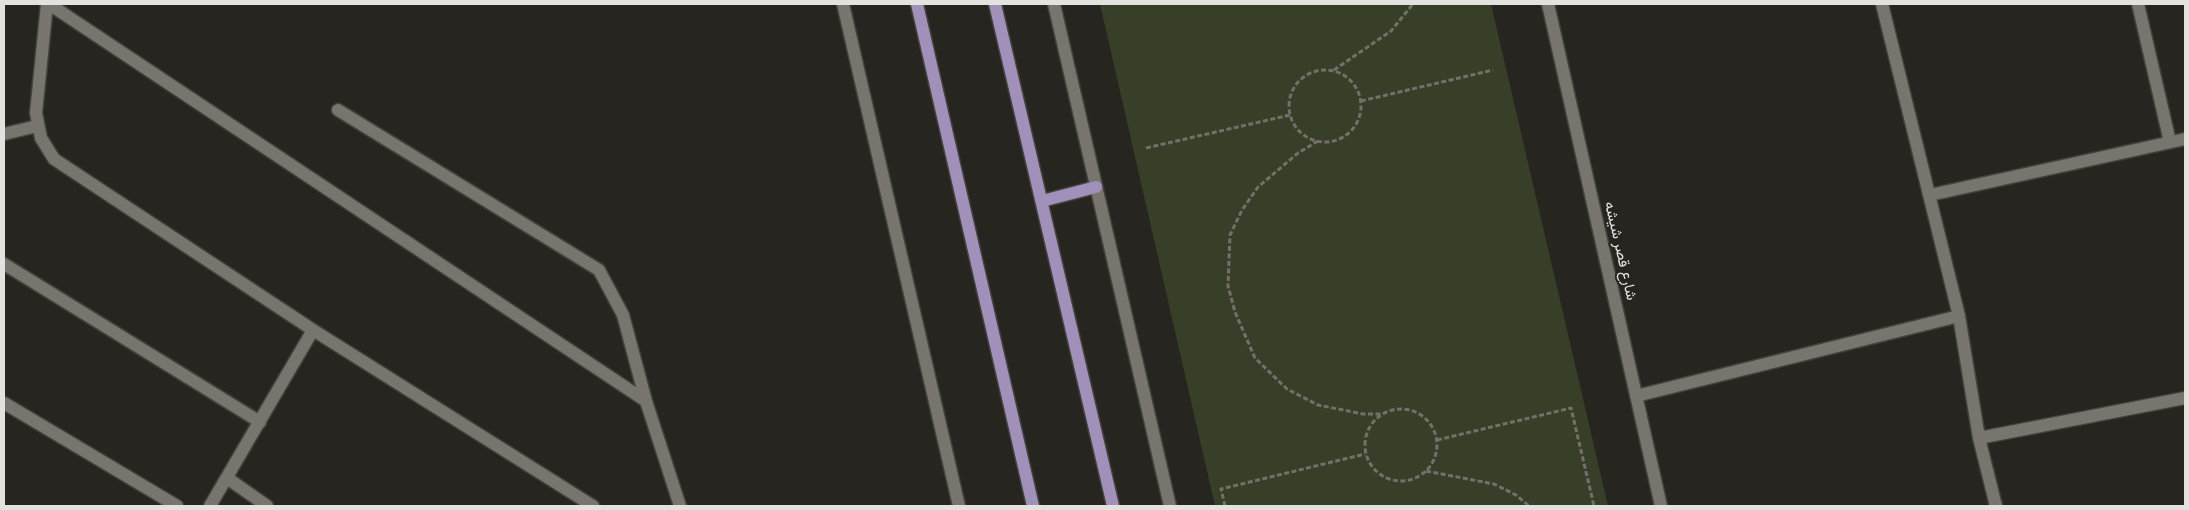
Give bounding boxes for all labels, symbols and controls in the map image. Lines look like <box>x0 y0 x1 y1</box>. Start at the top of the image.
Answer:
street label: شارع قصر شيشه <box>1600 200 1640 302</box>

